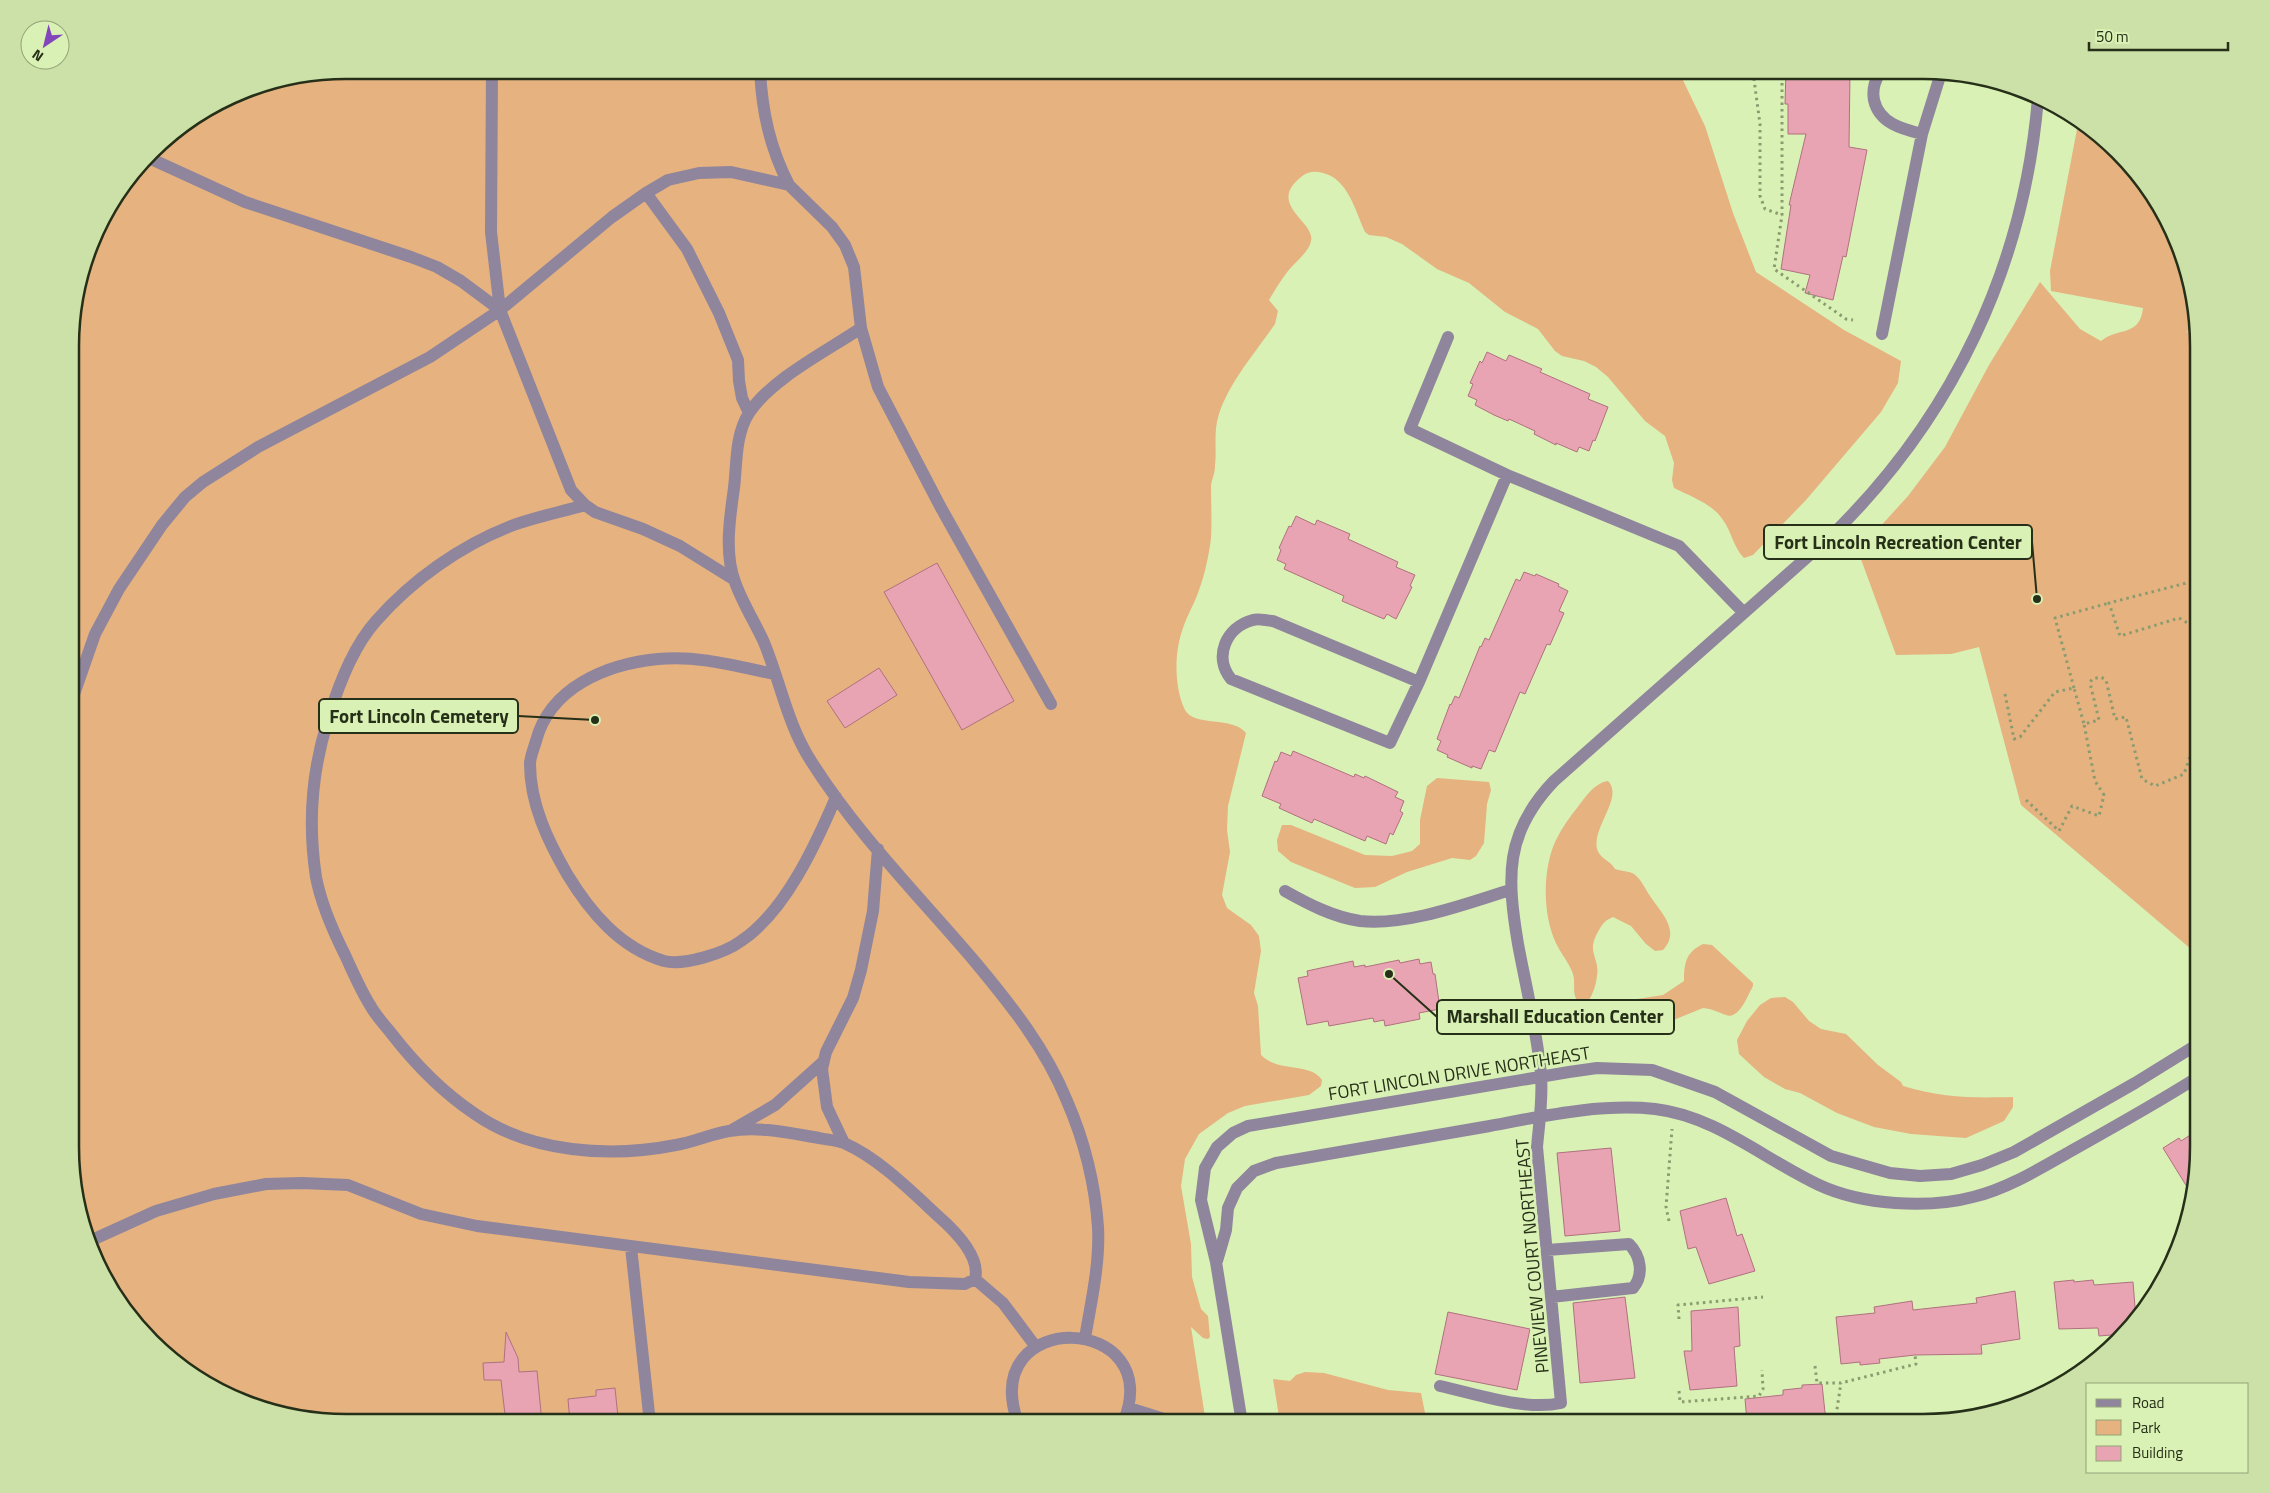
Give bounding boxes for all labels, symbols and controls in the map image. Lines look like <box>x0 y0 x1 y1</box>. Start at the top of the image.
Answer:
north arrow <box>20 20 70 70</box>
scale bar <box>2089 20 2228 52</box>
text: 50 m <box>2096 25 2129 48</box>
text: N <box>27 45 47 67</box>
callout: Fort Lincoln Recreation Center <box>1764 525 2032 559</box>
text: Fort Lincoln Recreation Center <box>1774 527 2022 556</box>
callout: Fort Lincoln Cemetery <box>319 699 518 733</box>
text: Fort Lincoln Cemetery <box>329 701 509 730</box>
callout: Marshall Education Center <box>1437 1000 1674 1034</box>
text: Marshall Education Center <box>1447 1001 1663 1030</box>
street label: FORT LINCOLN DRIVE NORTHEAST <box>1326 1039 1592 1107</box>
street label: PINEVIEW COURT NORTHEAST <box>1508 1137 1556 1375</box>
legend <box>2086 1383 2249 1473</box>
text: Road <box>2132 1391 2164 1414</box>
text: Park <box>2132 1416 2161 1439</box>
text: Building <box>2132 1441 2183 1464</box>

